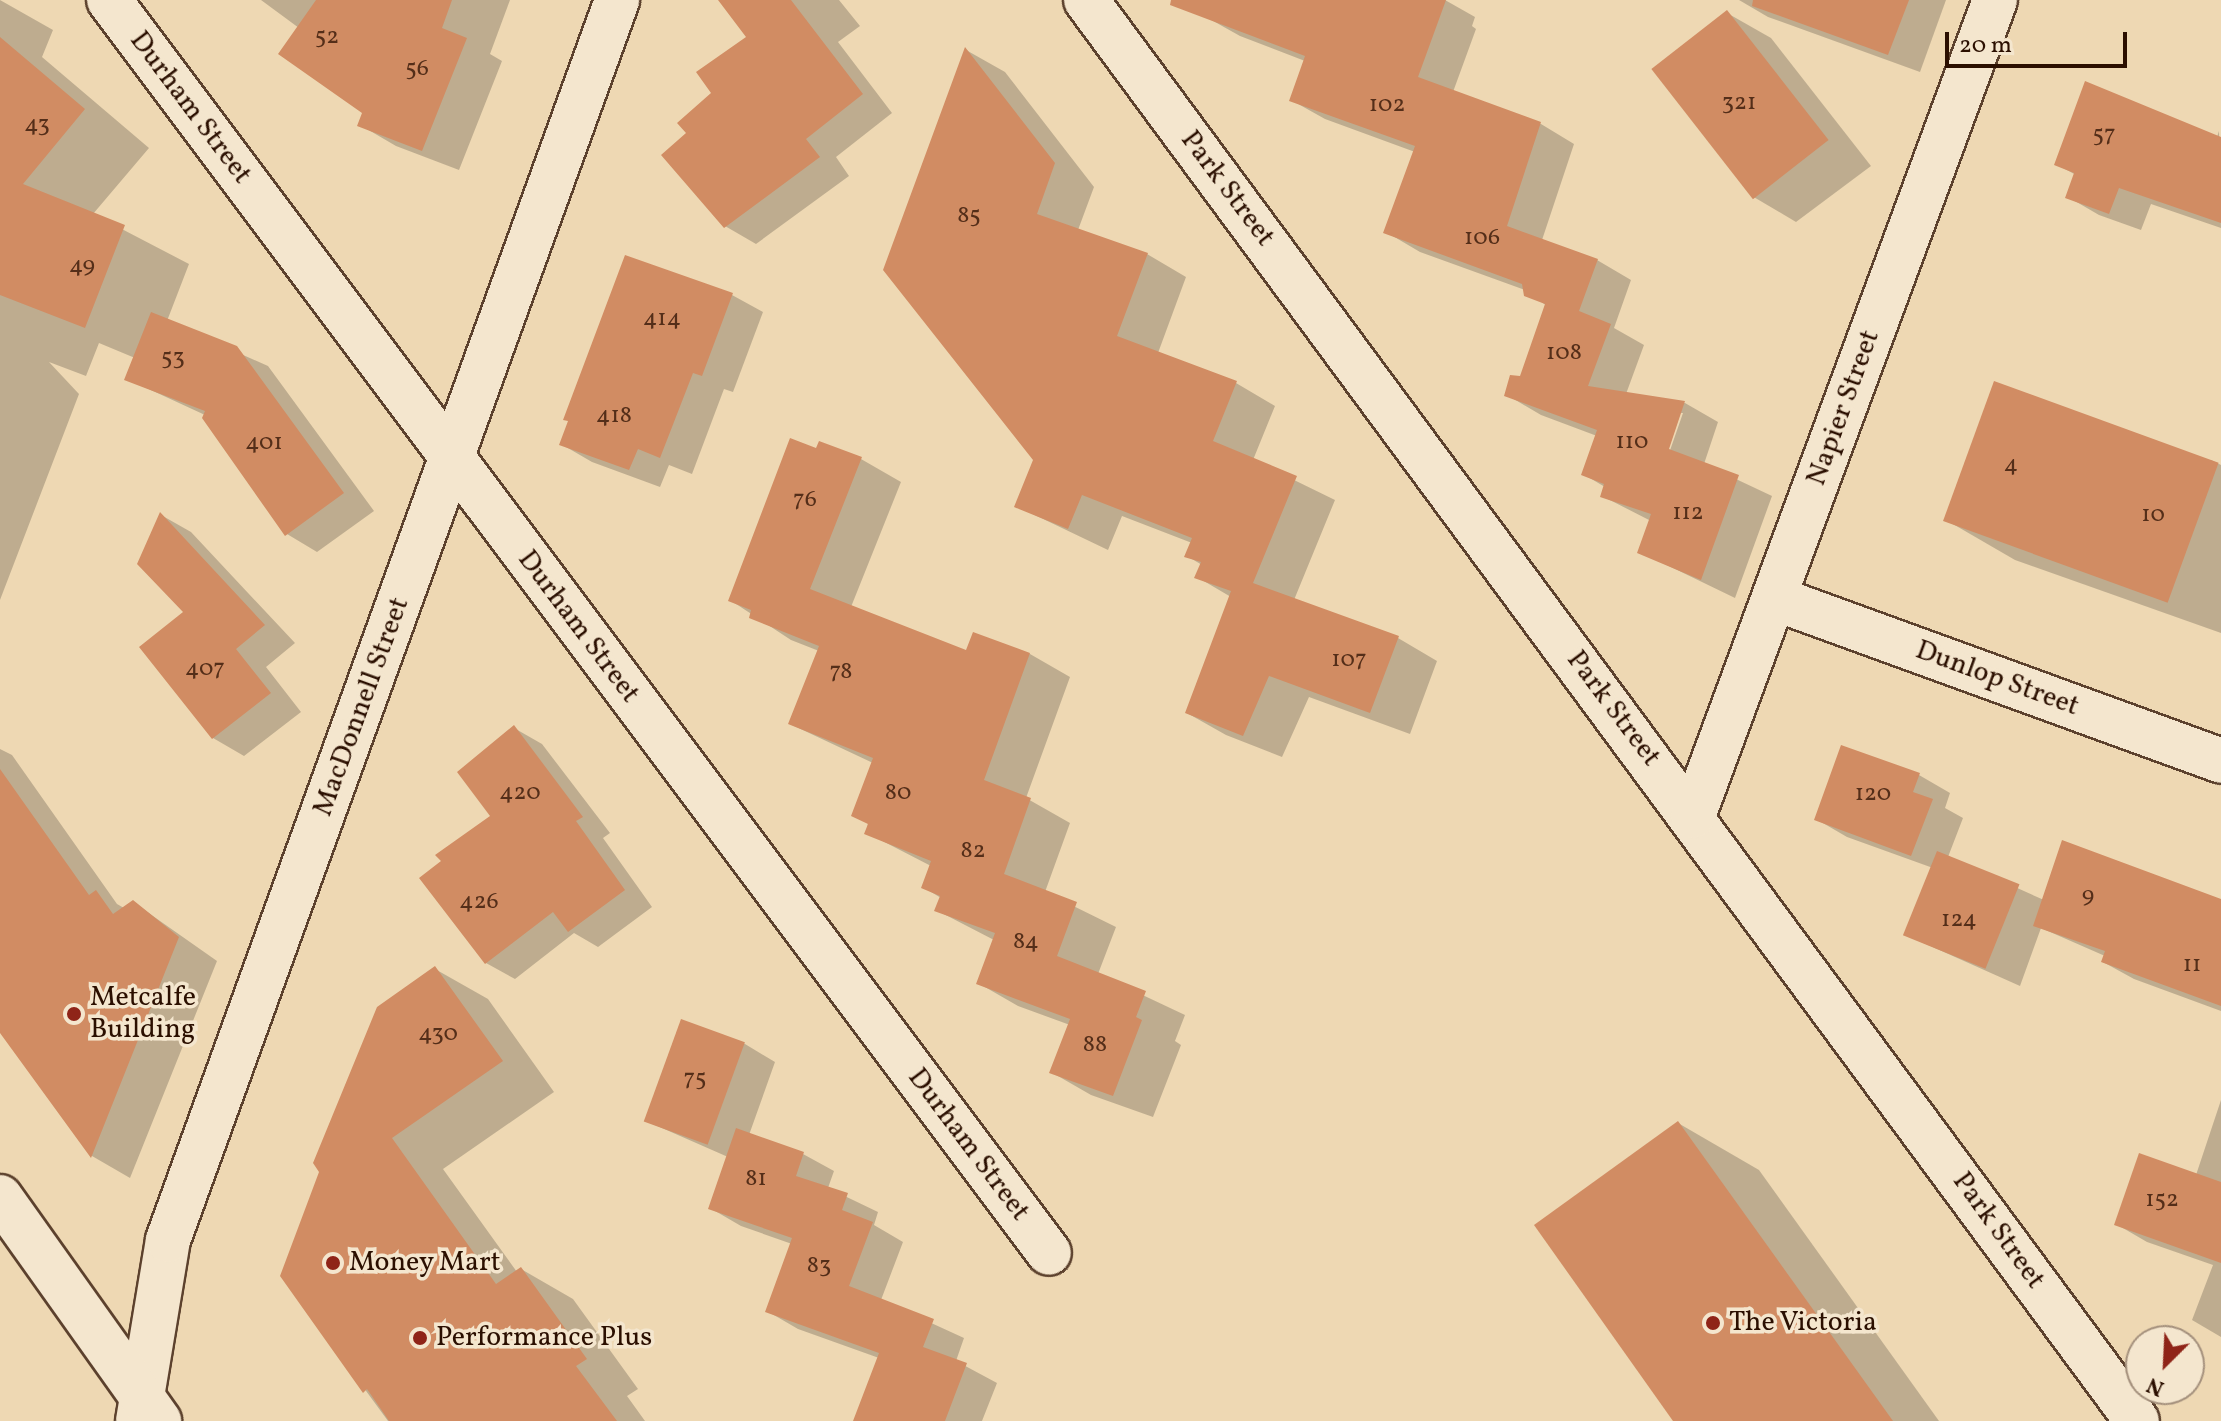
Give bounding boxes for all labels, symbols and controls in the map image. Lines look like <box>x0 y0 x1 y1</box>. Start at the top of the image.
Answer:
scale bar <box>1949 16 2131 66</box>
house number: 52 <box>315 24 339 52</box>
street label: Durham Street <box>122 25 258 191</box>
text: 20 m <box>1959 29 2012 63</box>
house number: 56 <box>405 56 429 84</box>
house number: 321 <box>1722 90 1756 118</box>
house number: 102 <box>1369 92 1405 120</box>
house number: 43 <box>24 112 50 140</box>
house number: 57 <box>2092 122 2116 150</box>
street label: Park Street <box>1173 125 1281 253</box>
house number: 85 <box>957 203 981 231</box>
house number: 106 <box>1464 225 1500 253</box>
house number: 49 <box>69 253 95 281</box>
house number: 414 <box>643 306 681 334</box>
street label: Napier Street <box>1800 326 1888 490</box>
house number: 108 <box>1546 340 1582 368</box>
house number: 53 <box>161 345 185 373</box>
house number: 418 <box>596 403 632 431</box>
house number: 110 <box>1615 429 1649 457</box>
house number: 401 <box>245 430 283 458</box>
house number: 4 <box>2004 452 2018 480</box>
house number: 76 <box>793 487 817 515</box>
house number: 112 <box>1672 500 1704 528</box>
house number: 10 <box>2141 502 2165 530</box>
street label: Durham Street <box>510 544 646 710</box>
street label: MacDonnell Street <box>307 593 417 821</box>
street label: Dunlop Street <box>1911 634 2083 724</box>
street label: Park Street <box>1559 645 1667 773</box>
house number: 107 <box>1331 647 1367 675</box>
house number: 407 <box>185 656 225 684</box>
house number: 78 <box>829 659 853 687</box>
house number: 420 <box>499 780 541 808</box>
house number: 80 <box>885 780 911 808</box>
house number: 120 <box>1855 781 1891 809</box>
house number: 82 <box>960 838 986 866</box>
house number: 9 <box>2082 883 2094 911</box>
house number: 426 <box>459 889 499 917</box>
house number: 124 <box>1941 907 1977 935</box>
house number: 84 <box>1013 929 1039 957</box>
house number: 11 <box>2183 952 2201 980</box>
place label: Metcalfe Building <box>90 981 196 1047</box>
marker: Metcalfe Building <box>65 1005 83 1023</box>
house number: 430 <box>418 1021 458 1049</box>
house number: 88 <box>1083 1032 1107 1060</box>
street label: Durham Street <box>900 1062 1036 1228</box>
house number: 75 <box>683 1066 707 1094</box>
house number: 81 <box>745 1166 767 1194</box>
street label: Park Street <box>1944 1166 2052 1296</box>
house number: 152 <box>2145 1187 2179 1215</box>
place label: Money Mart <box>349 1246 501 1280</box>
house number: 83 <box>807 1253 831 1281</box>
marker: Money Mart <box>324 1254 342 1272</box>
place label: The Victoria <box>1729 1306 1878 1340</box>
marker: The Victoria <box>1704 1314 1722 1332</box>
place label: Performance Plus <box>436 1321 652 1355</box>
north arrow <box>2125 1325 2205 1405</box>
marker: Performance Plus <box>411 1329 429 1347</box>
text: N <box>2142 1368 2169 1403</box>

